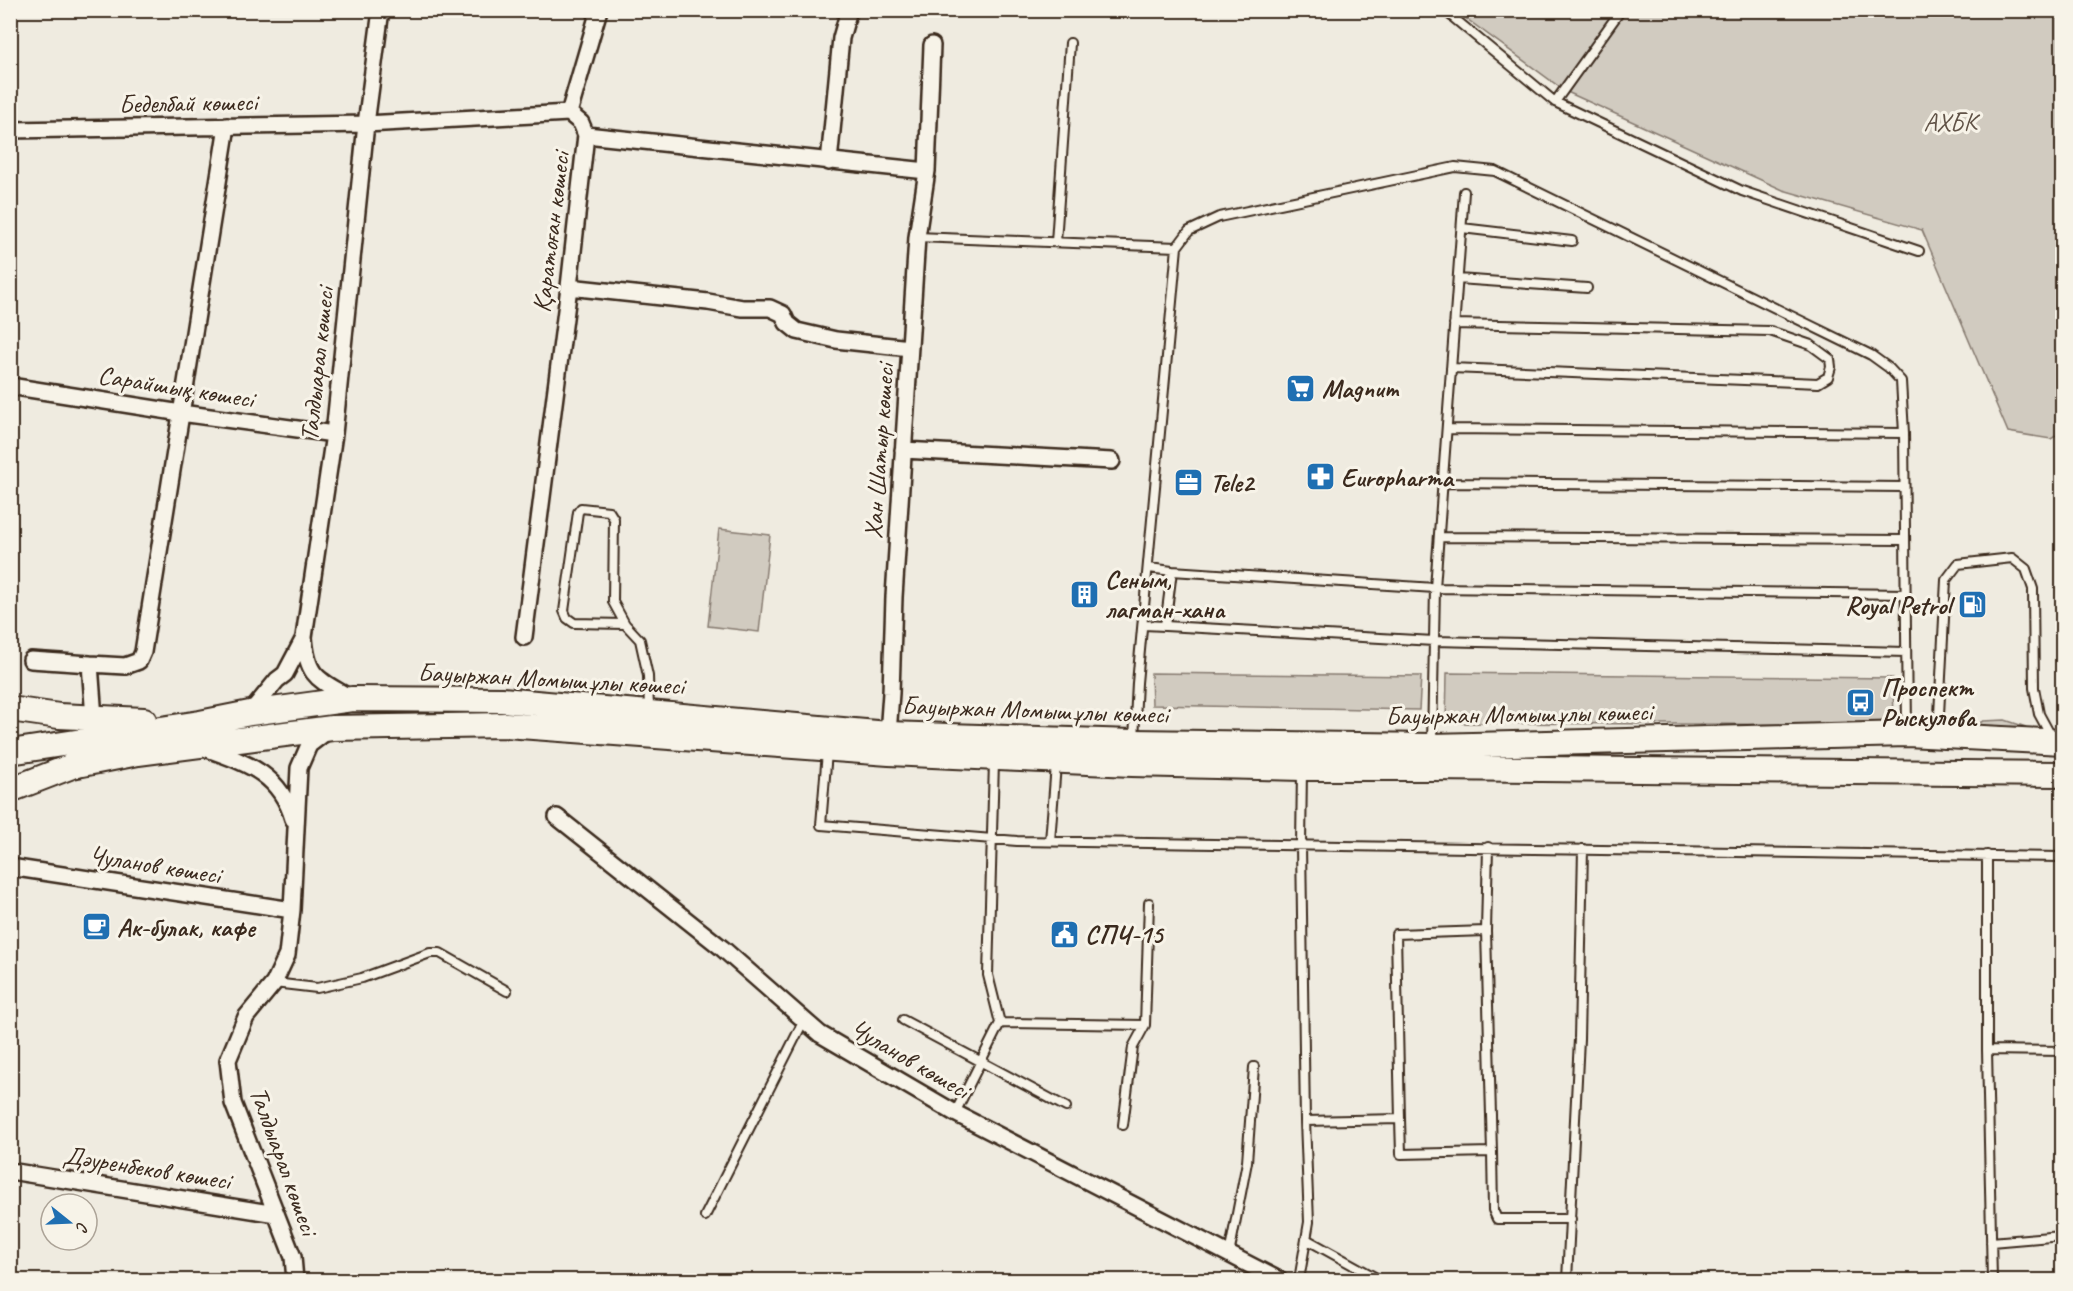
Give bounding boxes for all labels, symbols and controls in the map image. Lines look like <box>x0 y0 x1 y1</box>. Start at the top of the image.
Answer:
street label: Беделбай көшесі <box>119 85 261 121</box>
park label: АХБК <box>1924 106 1981 139</box>
street label: Қаратоған көшесі <box>525 147 578 314</box>
street label: Талдыарал көшесі <box>292 282 342 443</box>
street label: Сарайшық көшесі <box>96 358 259 416</box>
street label: Хан Шатыр көшесі <box>856 359 902 540</box>
supermarket icon: Magnum <box>1285 372 1317 404</box>
place label: Magnum <box>1322 372 1400 405</box>
pharmacy icon: Europharma <box>1304 461 1336 493</box>
place label: Europharma <box>1341 461 1455 494</box>
office icon: Tele2 <box>1173 466 1205 498</box>
place label: Tele2 <box>1210 466 1256 499</box>
place label: Сеным, лагман-хана <box>1105 563 1226 626</box>
building icon: Сеным, лагман-хана <box>1068 578 1100 610</box>
place label: Royal Petrol <box>1845 589 1955 622</box>
fuel station icon: Royal Petrol <box>1956 589 1988 621</box>
street label: Бауыржан Момышұлы көшесі <box>417 656 688 703</box>
place label: Проспект Рыскулова <box>1881 671 1978 734</box>
bus stop icon: Проспект Рыскулова <box>1844 686 1876 718</box>
street label: Бауыржан Момышұлы көшесі <box>901 689 1172 731</box>
street label: Бауыржан Момышұлы көшесі <box>1385 695 1656 733</box>
street label: Чуланов көшесі <box>87 838 226 892</box>
cafe icon: Ак-булак, кафе <box>80 911 112 943</box>
place label: Ак-булак, кафе <box>117 911 257 944</box>
public building icon: СПЧ-15 <box>1048 918 1080 950</box>
place label: СПЧ-15 <box>1085 918 1165 951</box>
street label: Чуланов көшесі <box>844 1012 978 1108</box>
street label: Талдыарал көшесі <box>242 1083 327 1242</box>
street label: Дәуренбеков көшесі <box>61 1138 236 1198</box>
north arrow <box>39 1192 99 1252</box>
text: С <box>71 1219 93 1235</box>

